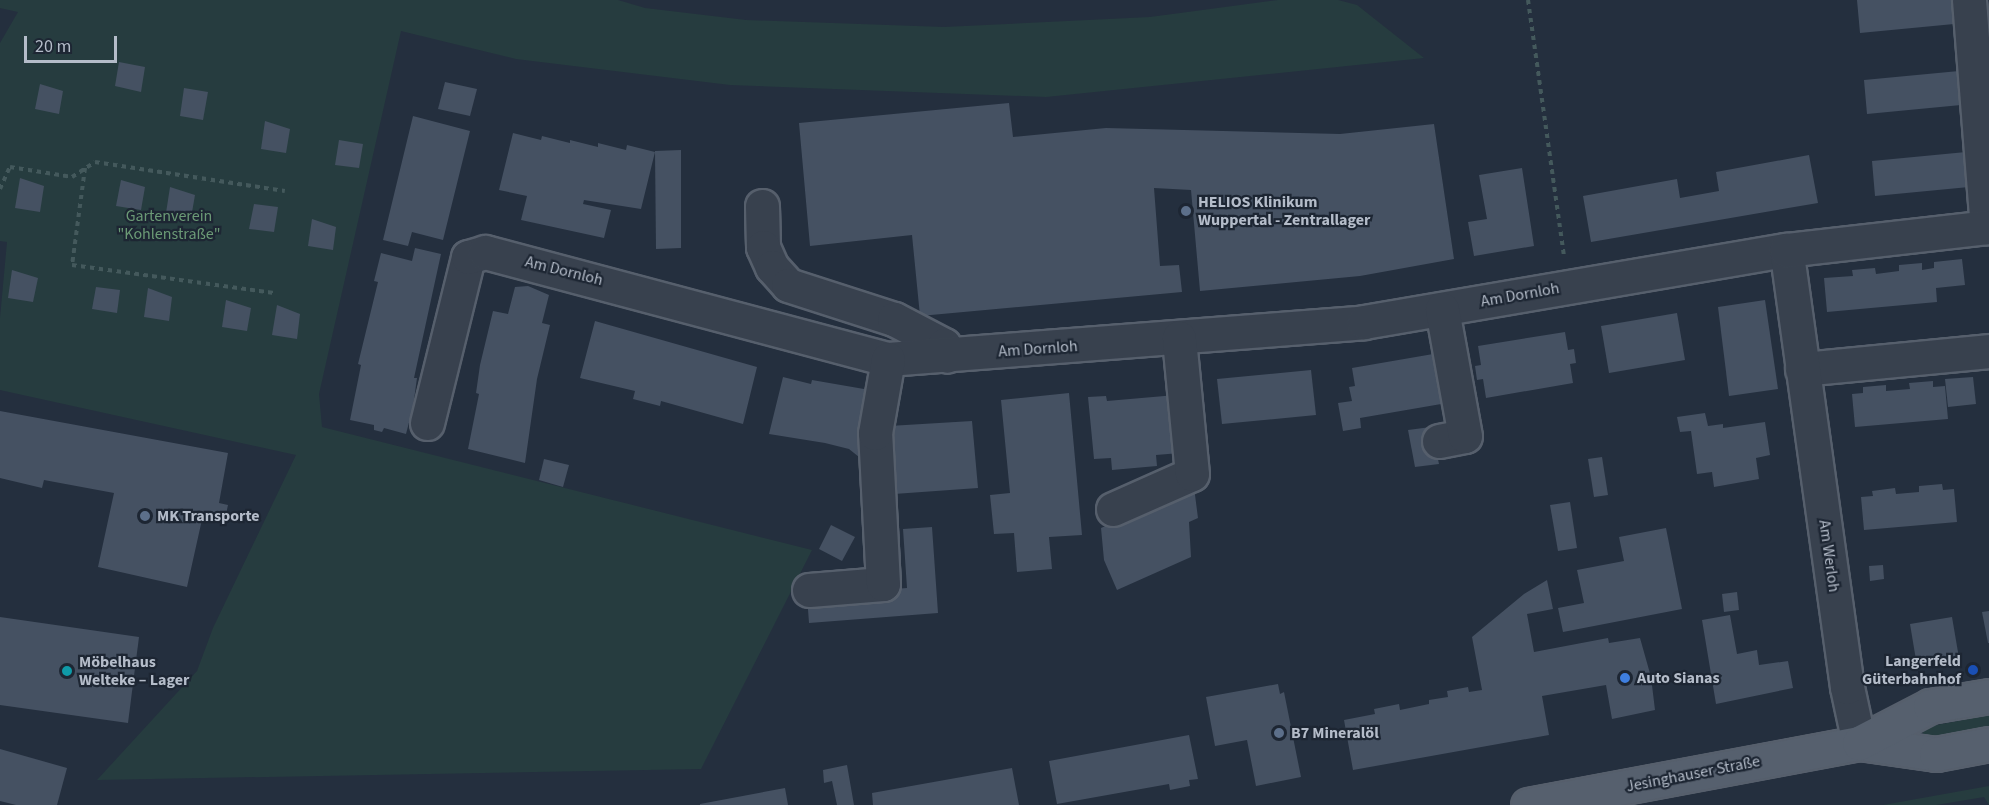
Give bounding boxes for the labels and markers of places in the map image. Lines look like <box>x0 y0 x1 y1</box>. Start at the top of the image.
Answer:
place label: HELIOS Klinikum Wuppertal - Zentrallager <box>1198 192 1370 230</box>
marker: HELIOS Klinikum Wuppertal - Zentrallager <box>1179 204 1193 218</box>
place label: MK Transporte <box>157 506 260 526</box>
marker: MK Transporte <box>138 509 152 523</box>
place label: Langerfeld Güterbahnhof <box>1862 651 1961 689</box>
place label: Möbelhaus Welteke – Lager <box>79 652 189 690</box>
marker: Langerfeld Güterbahnhof <box>1966 663 1980 677</box>
marker: Möbelhaus Welteke – Lager <box>60 664 74 678</box>
place label: Auto Sianas <box>1637 668 1720 688</box>
marker: Auto Sianas <box>1618 671 1632 685</box>
place label: B7 Mineralöl <box>1291 723 1379 743</box>
marker: B7 Mineralöl <box>1272 726 1286 740</box>

